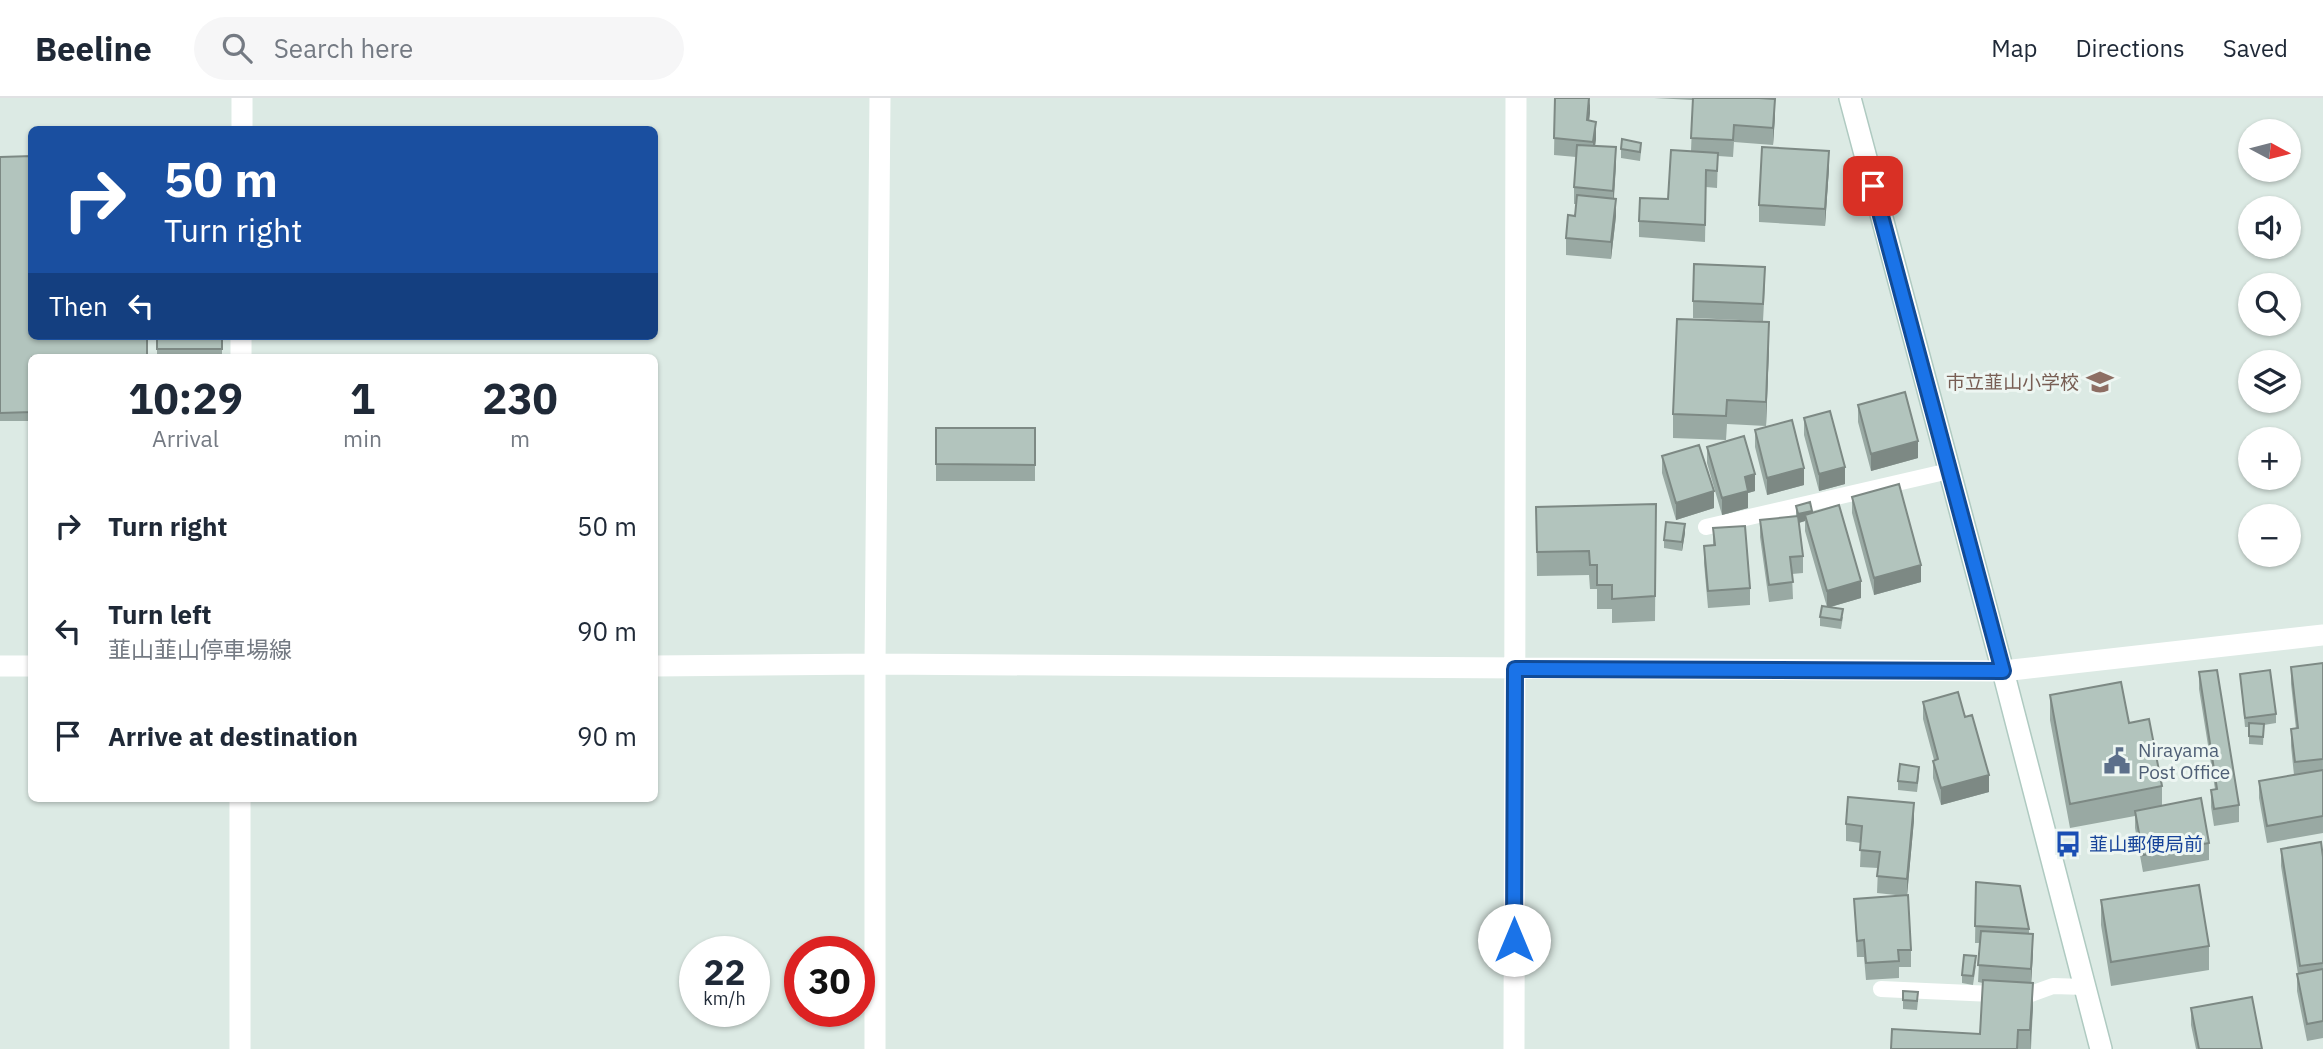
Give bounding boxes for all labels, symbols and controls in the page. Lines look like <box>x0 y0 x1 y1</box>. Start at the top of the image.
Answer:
search box <box>194 17 684 80</box>
text: Beeline <box>35 27 152 70</box>
icon: search <box>218 29 256 67</box>
text: Search here <box>274 31 413 65</box>
text: Map <box>1991 32 2037 64</box>
text: Directions <box>2075 32 2185 64</box>
text: Saved <box>2223 32 2288 64</box>
north arrow <box>2238 119 2301 182</box>
map controls <box>2238 119 2301 567</box>
text: 50 m <box>164 147 278 210</box>
icon: right <box>49 154 140 245</box>
pin <box>1843 156 1903 216</box>
icon: arrive <box>1854 167 1892 205</box>
button: sound <box>2238 196 2301 259</box>
text: Turn right <box>164 209 302 251</box>
button: search <box>2238 273 2301 336</box>
icon: left <box>122 287 160 325</box>
text: Then <box>49 289 108 323</box>
button: layers <box>2238 350 2301 413</box>
school or university icon: 市立韮山小学校 <box>2085 367 2115 397</box>
place label: 市立韮山小学校 <box>1946 370 2079 394</box>
text: 10:29 <box>128 371 243 426</box>
text: 1 <box>350 371 375 426</box>
text: 230 <box>482 371 558 426</box>
text: Arrival <box>152 423 219 453</box>
text: min <box>343 423 382 453</box>
text: m <box>510 423 530 453</box>
button: + <box>2238 427 2301 490</box>
button: − <box>2238 504 2301 567</box>
icon: right <box>49 507 87 545</box>
text: Turn right <box>108 509 227 543</box>
text: 50 m <box>577 509 637 543</box>
text: Turn left <box>108 597 211 631</box>
icon: left <box>49 612 87 650</box>
text: 90 m <box>577 614 637 648</box>
text: 韮山韮山停車場線 <box>108 634 292 664</box>
icon: arrive <box>49 717 87 755</box>
text: Arrive at destination <box>108 719 358 753</box>
text: 90 m <box>577 719 637 753</box>
place label: Nirayama Post Office <box>2138 738 2230 784</box>
public building icon: Nirayama Post Office <box>2102 746 2132 776</box>
bus stop icon: 韮山郵便局前 <box>2053 829 2083 859</box>
place label: 韮山郵便局前 <box>2089 832 2203 856</box>
position arrow <box>1477 903 1551 977</box>
speed limit sign: 30 <box>784 936 875 1027</box>
text: 22 <box>703 949 746 995</box>
text: km/h <box>703 987 746 1010</box>

